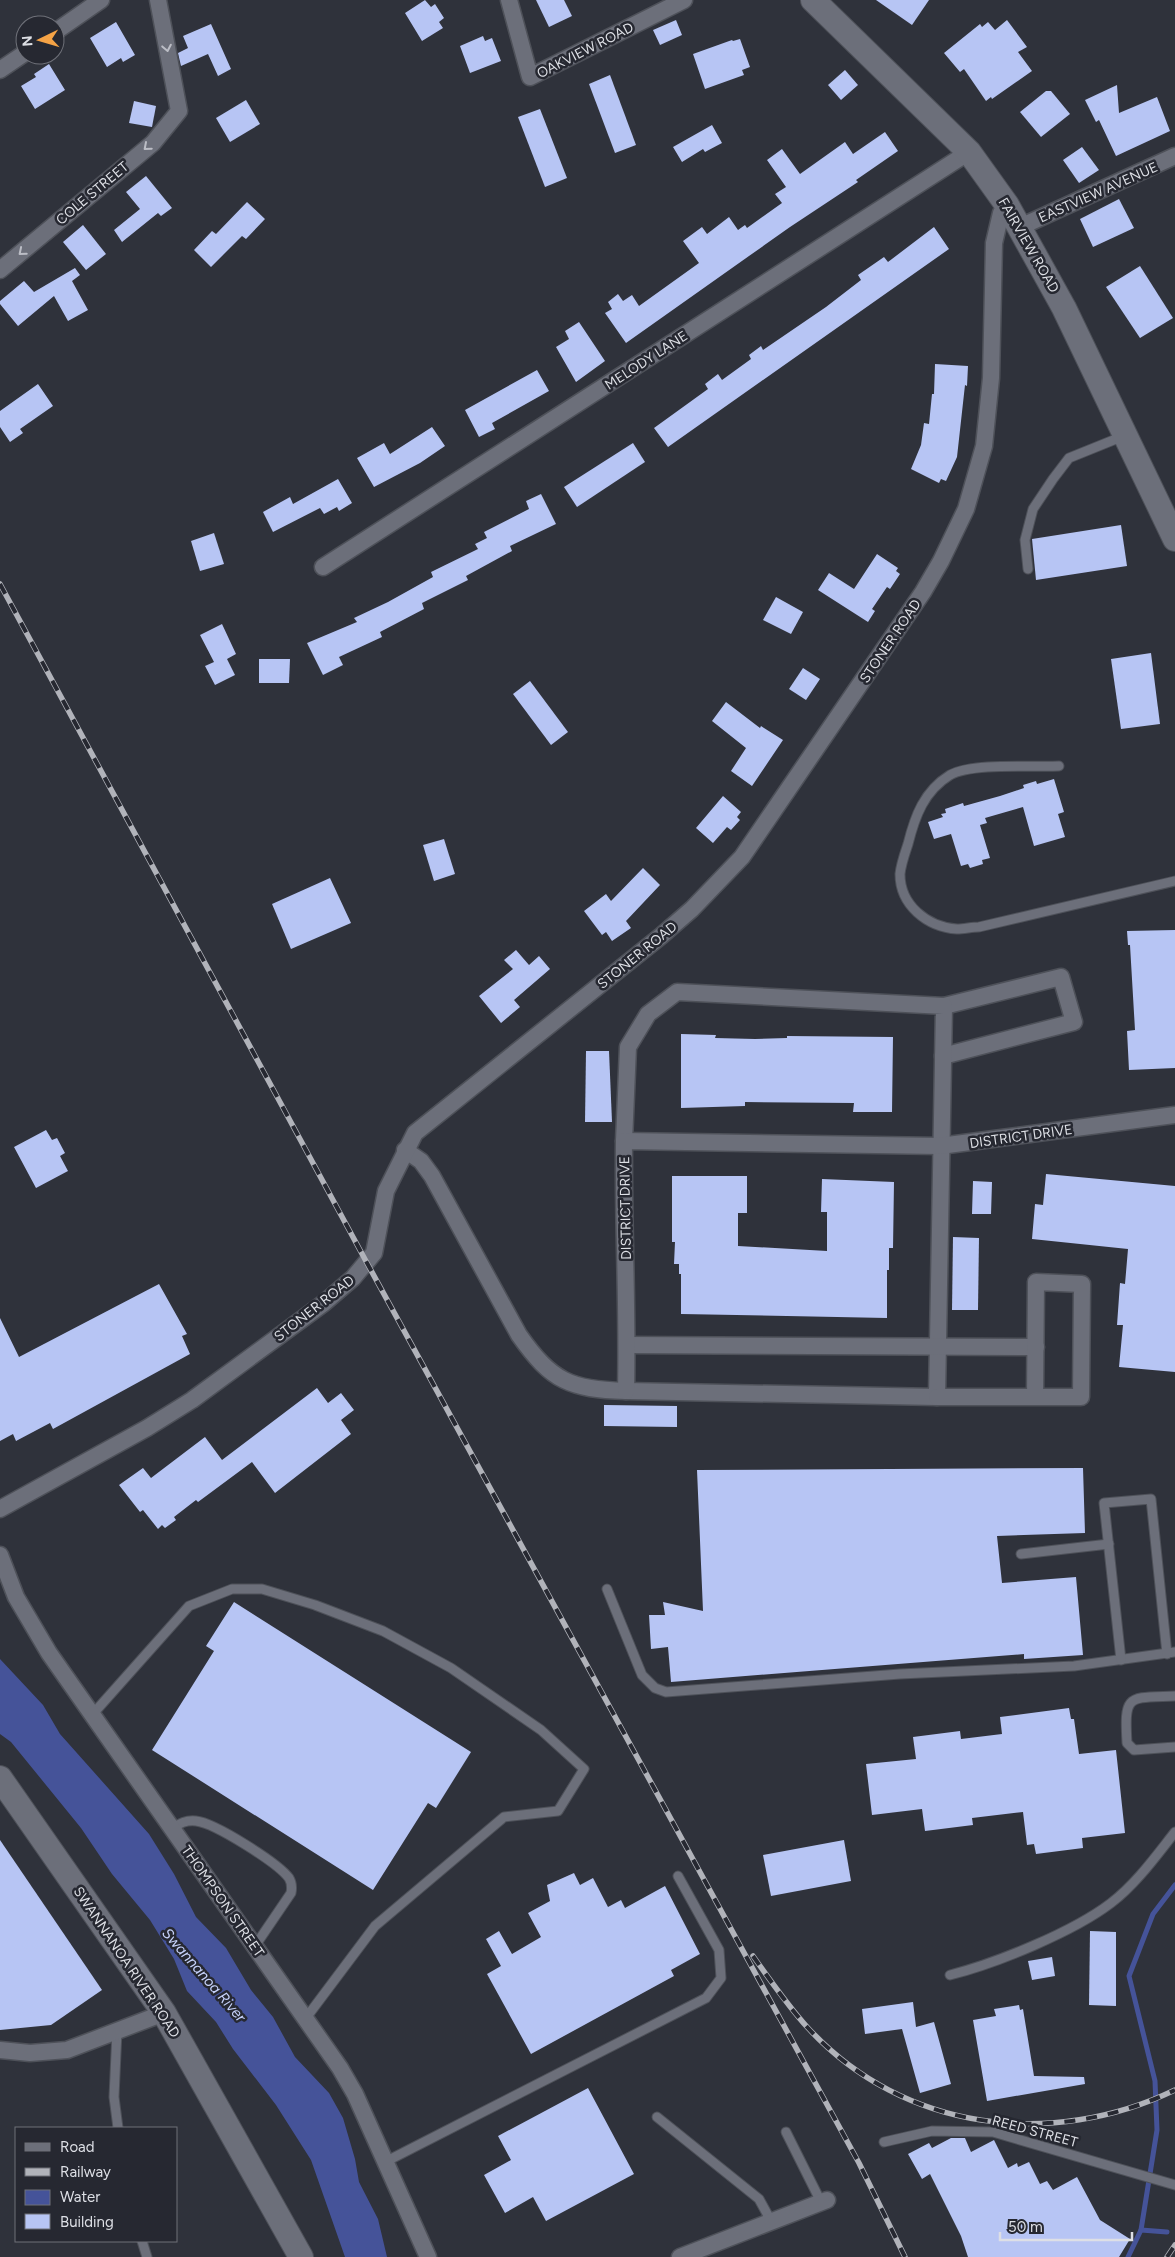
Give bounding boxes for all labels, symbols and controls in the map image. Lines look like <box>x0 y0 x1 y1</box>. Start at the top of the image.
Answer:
north arrow <box>15 15 65 65</box>
street label: OAKVIEW ROAD <box>534 19 636 82</box>
text: N <box>19 35 36 47</box>
one-way arrow <box>161 43 171 52</box>
one-way arrow <box>144 142 153 150</box>
street label: COLE STREET <box>53 158 132 229</box>
street label: EASTVIEW AVENUE <box>1036 159 1160 226</box>
street label: FAIRVIEW ROAD <box>994 195 1063 296</box>
one-way arrow <box>19 246 28 255</box>
street label: MELODY LANE <box>602 327 691 394</box>
street label: STONER ROAD <box>856 596 925 686</box>
street label: STONER ROAD <box>594 918 680 993</box>
street label: DISTRICT DRIVE <box>969 1121 1074 1152</box>
street label: DISTRICT DRIVE <box>616 1156 635 1260</box>
street label: STONER ROAD <box>271 1272 358 1345</box>
street label: THOMPSON STREET <box>178 1842 268 1961</box>
street label: SWANNANOA RIVER ROAD <box>70 1884 183 2041</box>
water label: Swannanoa River <box>158 1924 250 2026</box>
street label: REED STREET <box>990 2112 1080 2151</box>
legend <box>15 2127 178 2242</box>
text: Road <box>60 2138 95 2156</box>
text: Railway <box>60 2163 111 2181</box>
text: Water <box>60 2188 100 2206</box>
scale bar <box>1000 2210 1132 2242</box>
text: Building <box>60 2213 114 2231</box>
text: 50 m <box>1008 2218 1043 2236</box>

